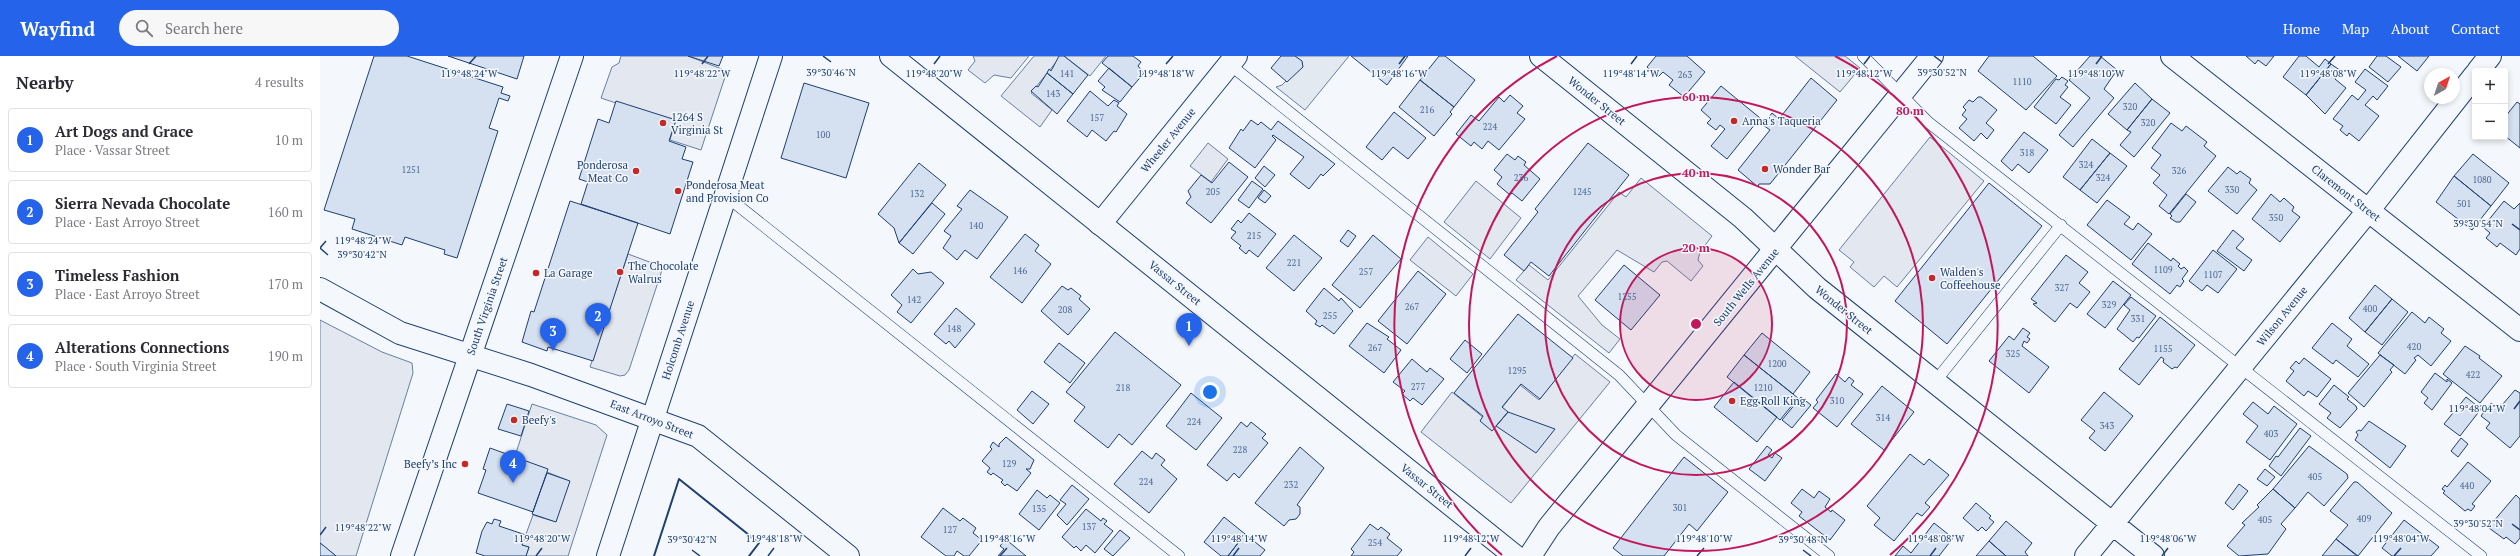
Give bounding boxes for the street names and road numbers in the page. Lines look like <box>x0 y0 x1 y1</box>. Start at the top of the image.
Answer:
street label: Wonder Street <box>1565 74 1629 128</box>
street label: Wheeler Avenue <box>1138 104 1199 175</box>
street label: Claremont Street <box>2309 162 2383 224</box>
street label: South Wells Avenue <box>1710 245 1782 329</box>
street label: South Virginia Street <box>464 255 510 357</box>
street label: Vassar Street <box>1146 258 1204 308</box>
street label: Wonder Street <box>1812 283 1876 337</box>
street label: Wilson Avenue <box>2254 283 2311 349</box>
street label: Holcomb Avenue <box>659 298 698 381</box>
street label: East Arroyo Street <box>608 397 696 441</box>
street label: Vassar Street <box>1398 461 1456 511</box>

